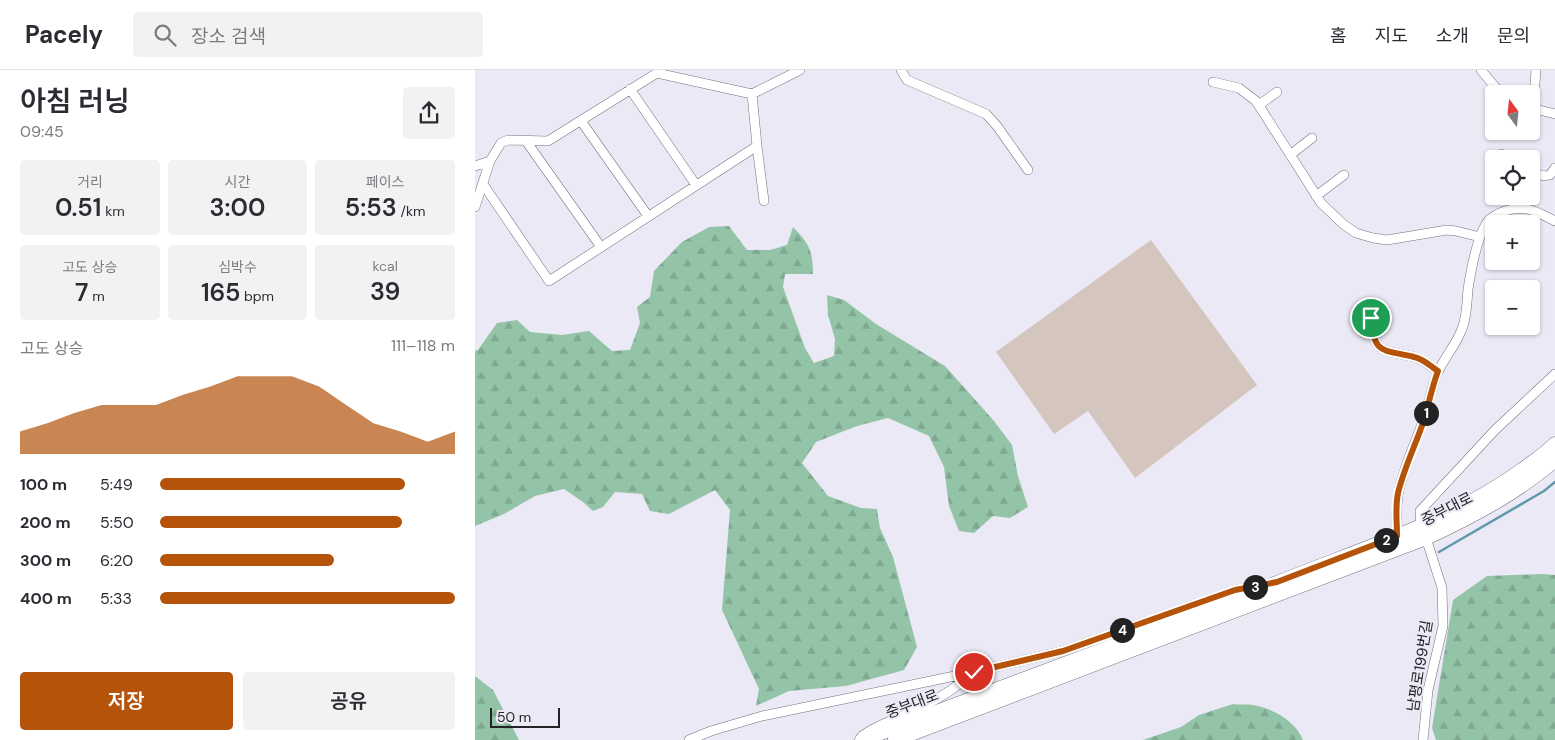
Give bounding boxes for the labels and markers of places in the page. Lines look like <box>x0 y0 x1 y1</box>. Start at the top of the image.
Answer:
pin <box>1350 297 1392 339</box>
pin: 1 <box>1413 400 1439 426</box>
pin: 2 <box>1373 528 1399 552</box>
pin: 3 <box>1243 574 1267 600</box>
pin: 4 <box>1109 618 1135 642</box>
pin <box>953 651 995 693</box>

